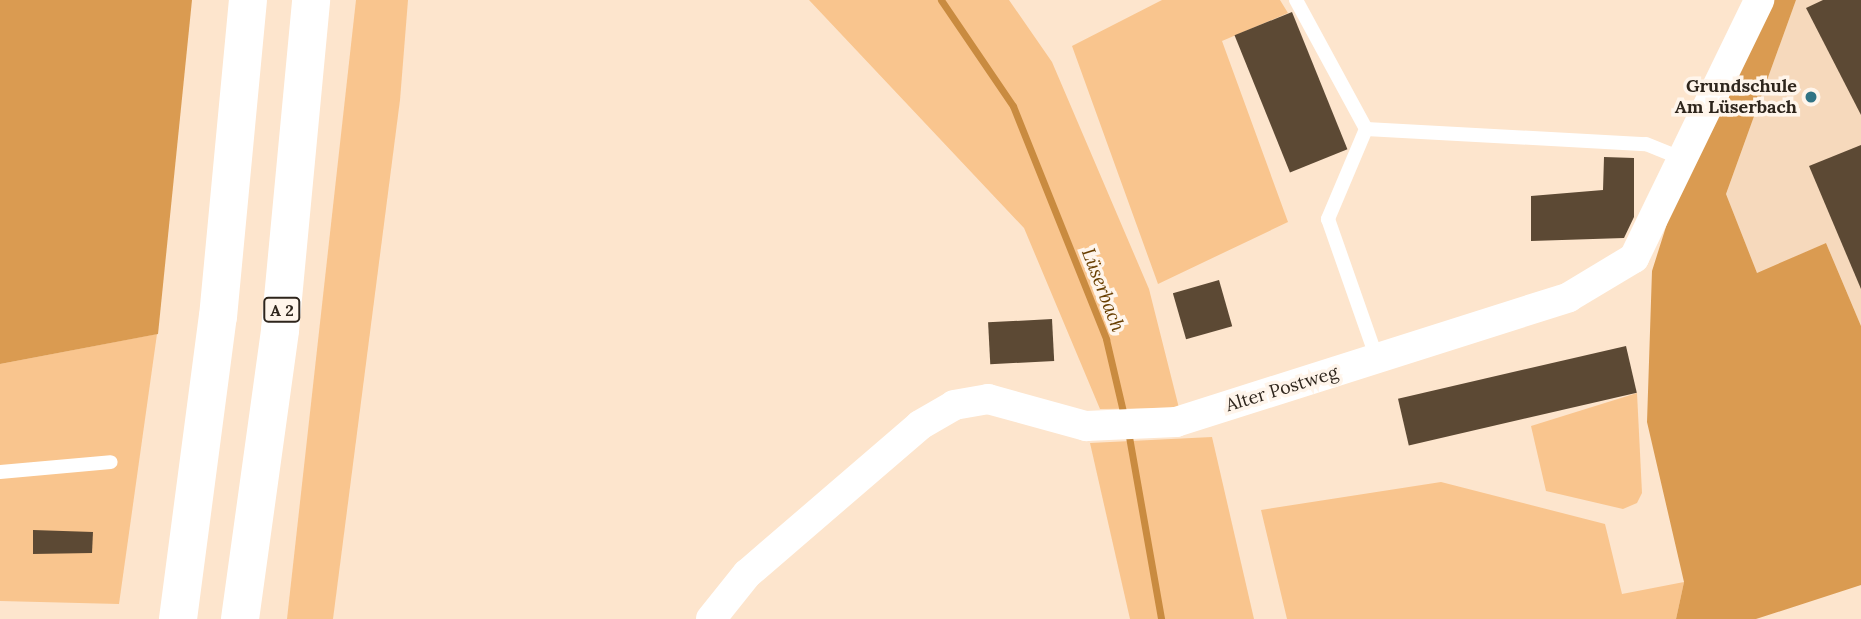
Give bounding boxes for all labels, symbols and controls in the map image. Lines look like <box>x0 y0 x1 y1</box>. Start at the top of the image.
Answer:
place label: Grundschule Am Lüserbach <box>1675 76 1797 119</box>
marker: Grundschule Am Lüserbach <box>1803 89 1819 105</box>
water label: Lüserbach <box>1077 245 1129 335</box>
road number: A 2 <box>263 298 301 322</box>
street label: Alter Postweg <box>1223 362 1341 416</box>

